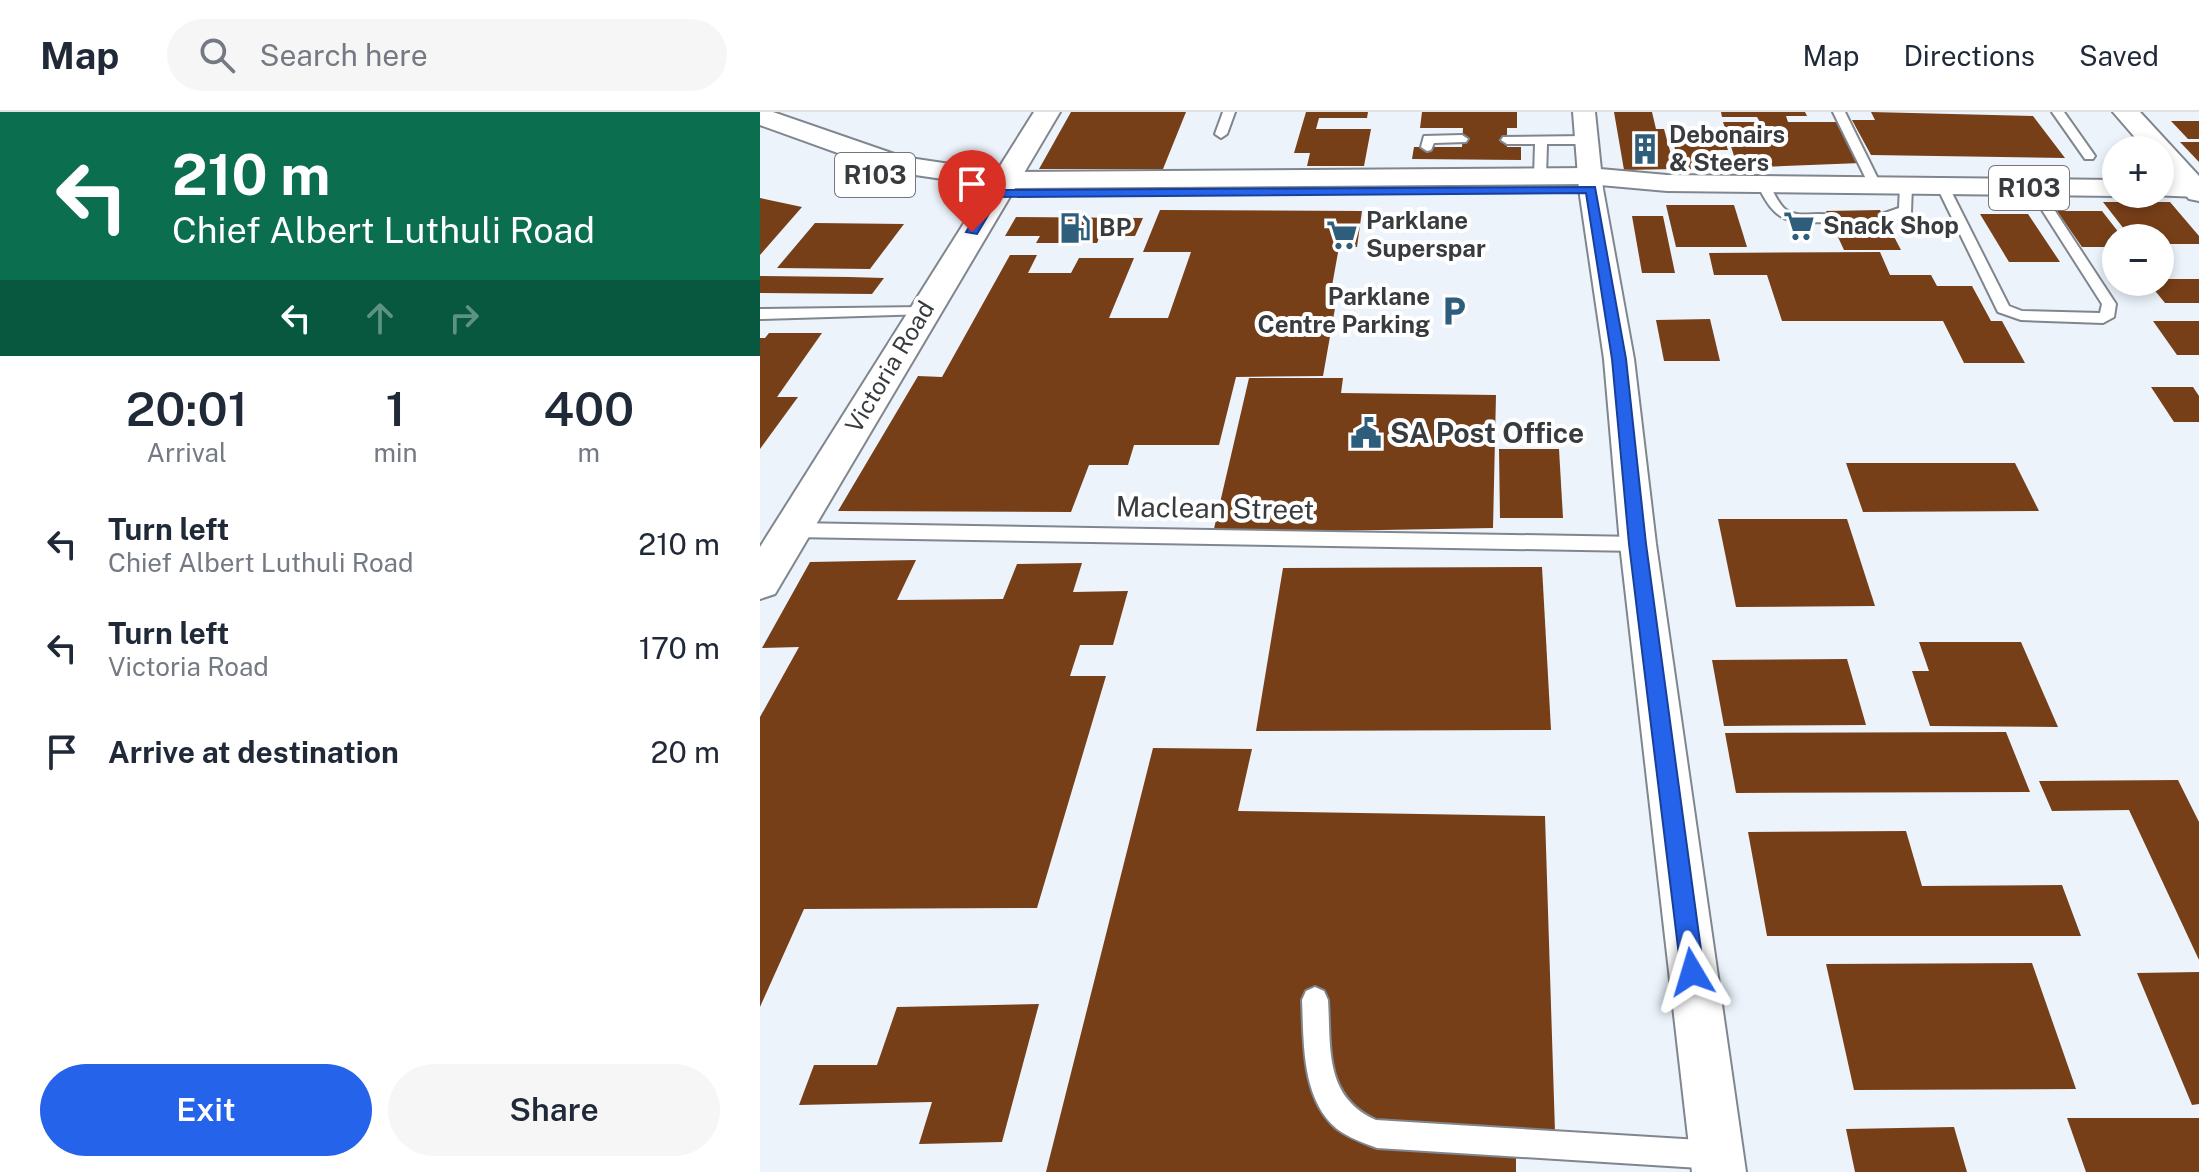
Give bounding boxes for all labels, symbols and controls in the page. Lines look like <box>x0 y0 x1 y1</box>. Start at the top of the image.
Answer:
search box <box>167 19 727 91</box>
text: Map <box>40 33 119 78</box>
icon: search <box>195 33 239 77</box>
text: Search here <box>259 37 428 73</box>
text: Map <box>1803 39 1859 72</box>
text: Directions <box>1903 39 2035 72</box>
text: Saved <box>2079 39 2159 72</box>
place label: Debonairs & Steers <box>1669 120 1785 176</box>
building icon: Debonairs & Steers <box>1628 132 1662 166</box>
map controls <box>2102 136 2174 296</box>
button: + <box>2102 136 2174 208</box>
text: 210 m <box>172 142 330 208</box>
icon: left <box>40 144 144 248</box>
pin <box>938 150 1006 232</box>
road number: R103 <box>835 153 915 197</box>
icon: arrive <box>950 162 994 206</box>
road number: R103 <box>1989 166 2069 210</box>
place label: Parklane Superspar <box>1366 206 1486 262</box>
text: Chief Albert Luthuli Road <box>172 209 595 251</box>
supermarket icon: Snack Shop <box>1782 209 1816 243</box>
fuel station icon: BP <box>1058 211 1092 245</box>
place label: Snack Shop <box>1823 211 1959 239</box>
place label: BP <box>1099 213 1131 241</box>
supermarket icon: Parklane Superspar <box>1325 218 1359 252</box>
button: − <box>2102 224 2174 296</box>
place label: Parklane Centre Parking <box>1258 282 1430 338</box>
parking icon: Parklane Centre Parking <box>1437 294 1471 328</box>
icon: left <box>274 296 318 340</box>
icon: ahead <box>358 296 402 340</box>
icon: right <box>442 296 486 340</box>
street label: Victoria Road <box>839 296 939 437</box>
text: 20:01 <box>126 380 248 437</box>
text: 1 <box>385 380 406 437</box>
text: 400 <box>543 380 634 437</box>
public building icon: SA Post Office <box>1349 416 1383 450</box>
place label: SA Post Office <box>1390 416 1584 449</box>
text: Arrival <box>147 437 227 468</box>
text: min <box>373 437 418 468</box>
text: m <box>578 437 600 468</box>
street label: Maclean Street <box>1115 489 1315 526</box>
text: Turn left <box>108 511 229 547</box>
icon: left <box>40 522 84 566</box>
text: 210 m <box>638 526 720 562</box>
text: Chief Albert Luthuli Road <box>108 547 413 578</box>
text: Turn left <box>108 615 229 651</box>
icon: left <box>40 626 84 670</box>
text: 170 m <box>639 630 720 666</box>
text: Victoria Road <box>108 651 269 682</box>
icon: arrive <box>40 730 84 774</box>
text: Arrive at destination <box>108 734 399 770</box>
text: 20 m <box>651 734 720 770</box>
position arrow <box>1650 930 1734 1014</box>
button: Exit <box>40 1064 372 1156</box>
button: Share <box>388 1064 720 1156</box>

